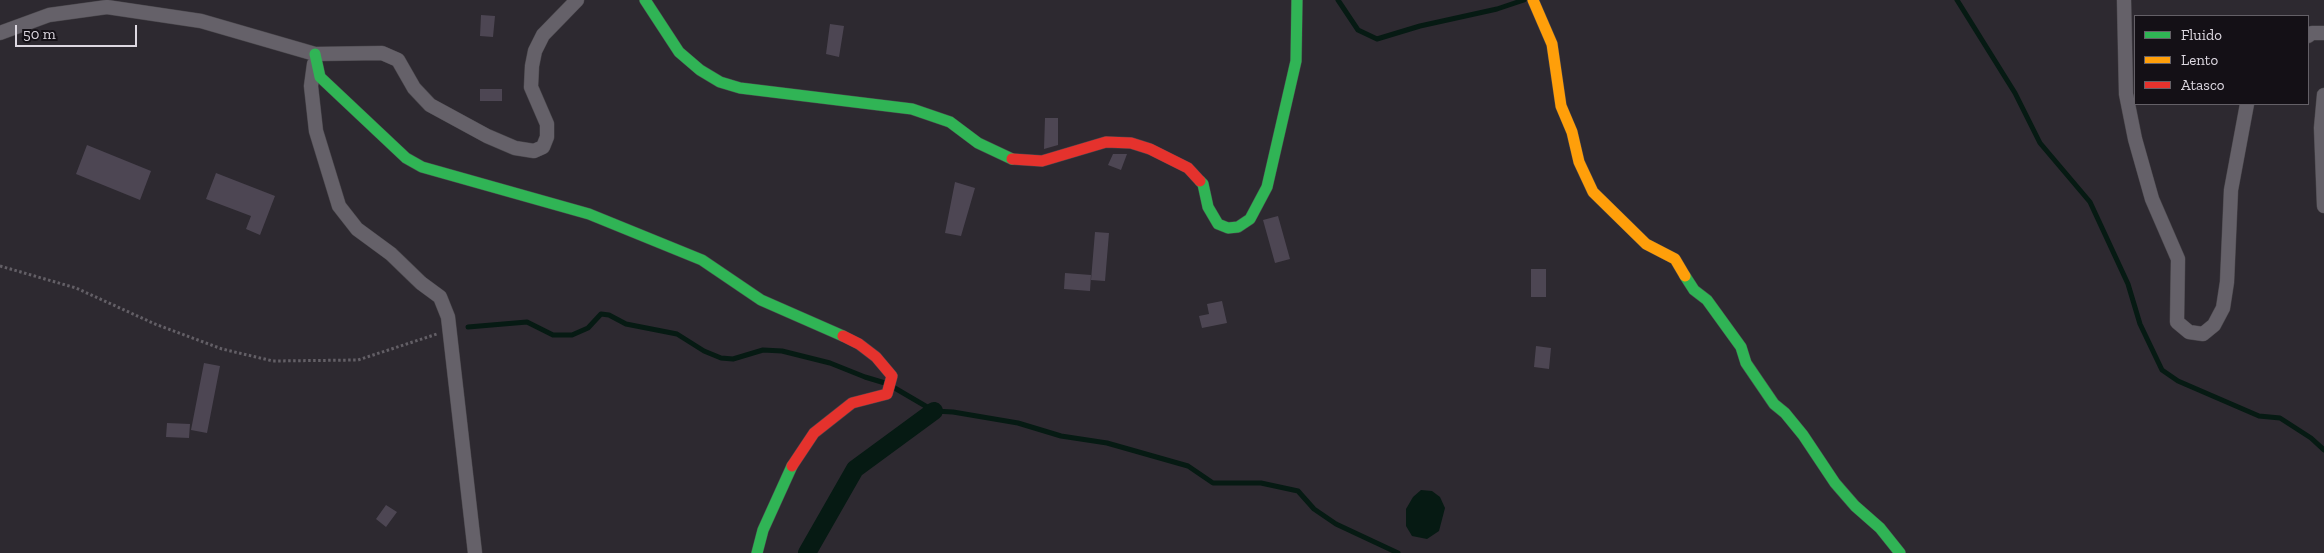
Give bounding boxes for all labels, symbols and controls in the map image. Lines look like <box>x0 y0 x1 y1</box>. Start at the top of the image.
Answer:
scale bar <box>18 15 140 47</box>
legend <box>2134 15 2309 105</box>
text: 50 m <box>23 25 56 43</box>
text: Fluido <box>2181 26 2222 44</box>
text: Lento <box>2181 51 2218 69</box>
text: Atasco <box>2181 76 2225 94</box>

